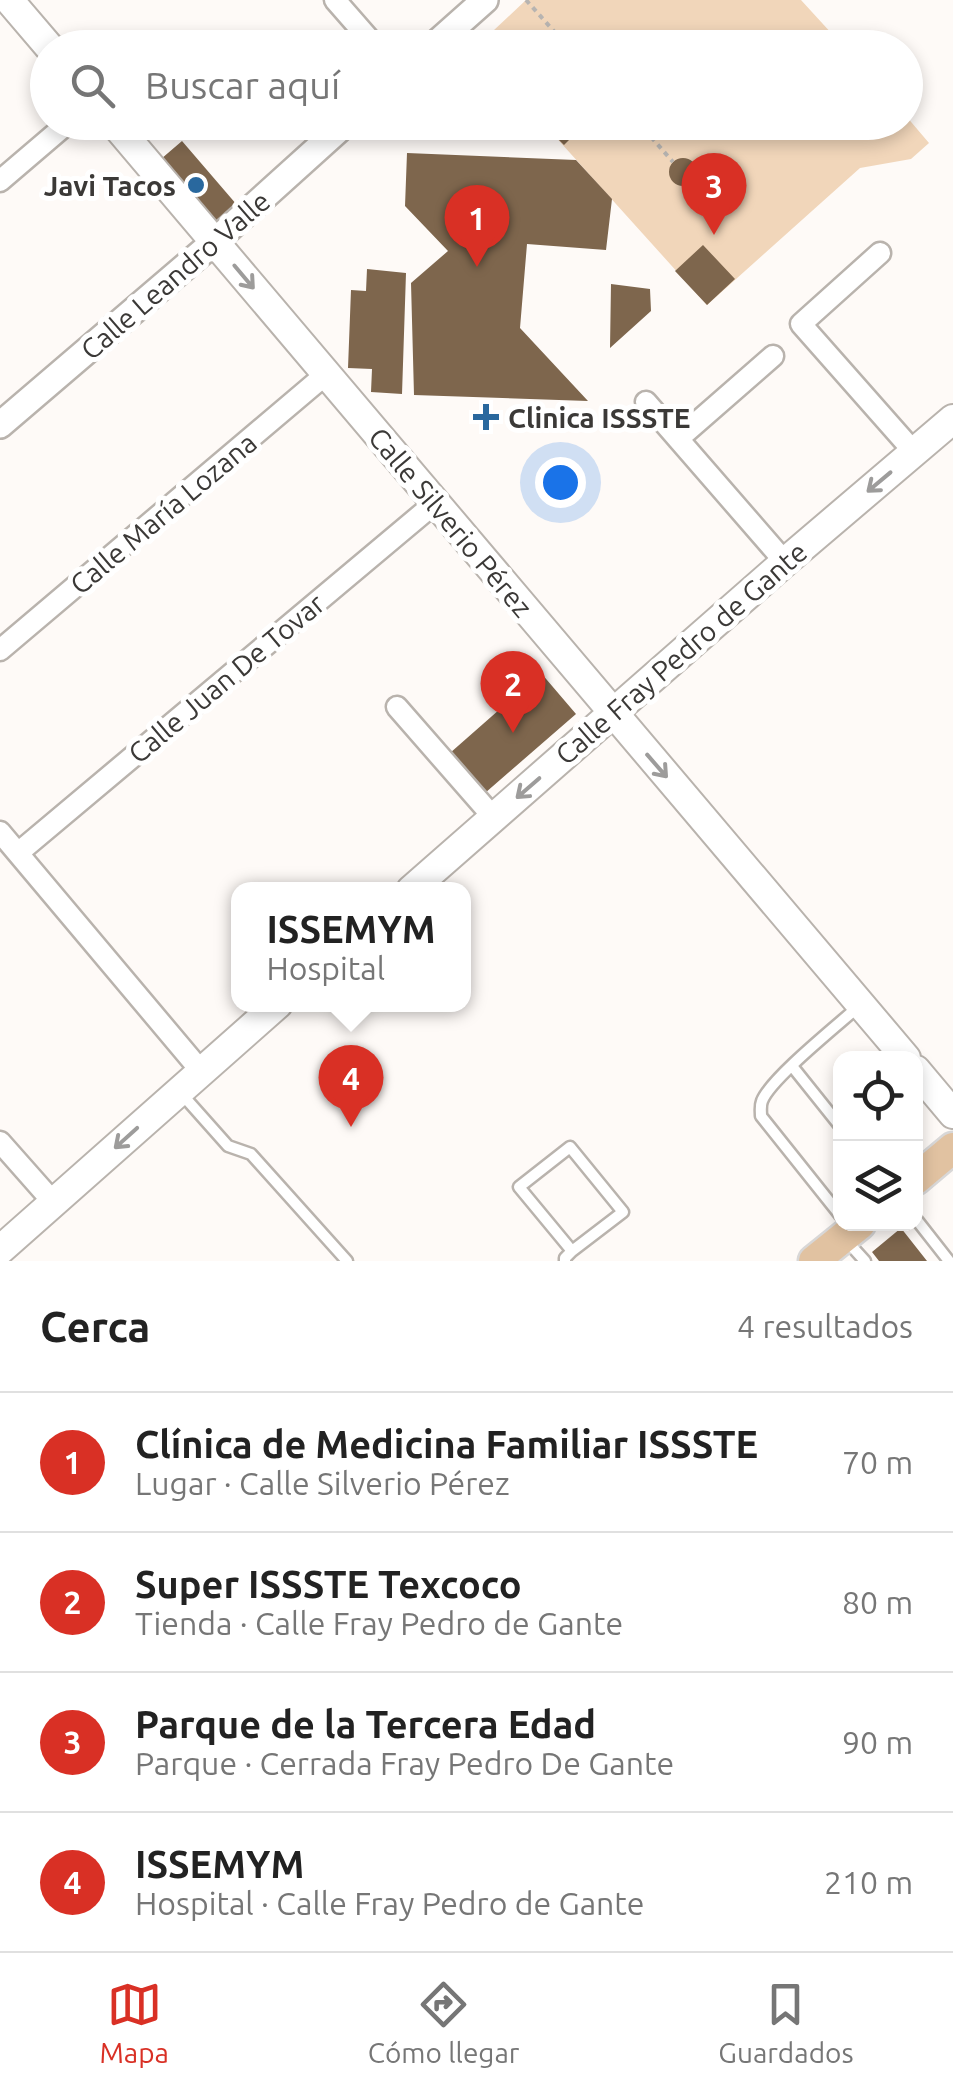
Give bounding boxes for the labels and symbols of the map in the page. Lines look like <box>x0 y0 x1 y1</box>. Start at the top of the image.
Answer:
pin: 3 <box>682 152 746 235</box>
place label: Javi Tacos <box>44 170 176 201</box>
marker: Javi Tacos <box>185 174 207 196</box>
pin: 1 <box>444 184 510 267</box>
street label: Calle Leandro Valle <box>74 185 276 365</box>
one-way arrow <box>232 264 254 290</box>
place label: Clinica ISSSTE <box>508 402 691 433</box>
marker: Clinica ISSSTE <box>473 404 499 430</box>
street label: Calle Silverio Pérez <box>363 421 539 623</box>
street label: Calle María Lozana <box>64 426 262 600</box>
your location <box>535 457 586 508</box>
one-way arrow <box>866 471 892 493</box>
street label: Calle Fray Pedro de Gante <box>549 536 813 770</box>
street label: Calle Juan De Tovar <box>122 587 330 769</box>
pin: 2 <box>480 650 546 733</box>
one-way arrow <box>646 752 668 778</box>
one-way arrow <box>516 776 541 799</box>
pin: 4 <box>318 1044 384 1127</box>
one-way arrow <box>114 1127 139 1150</box>

